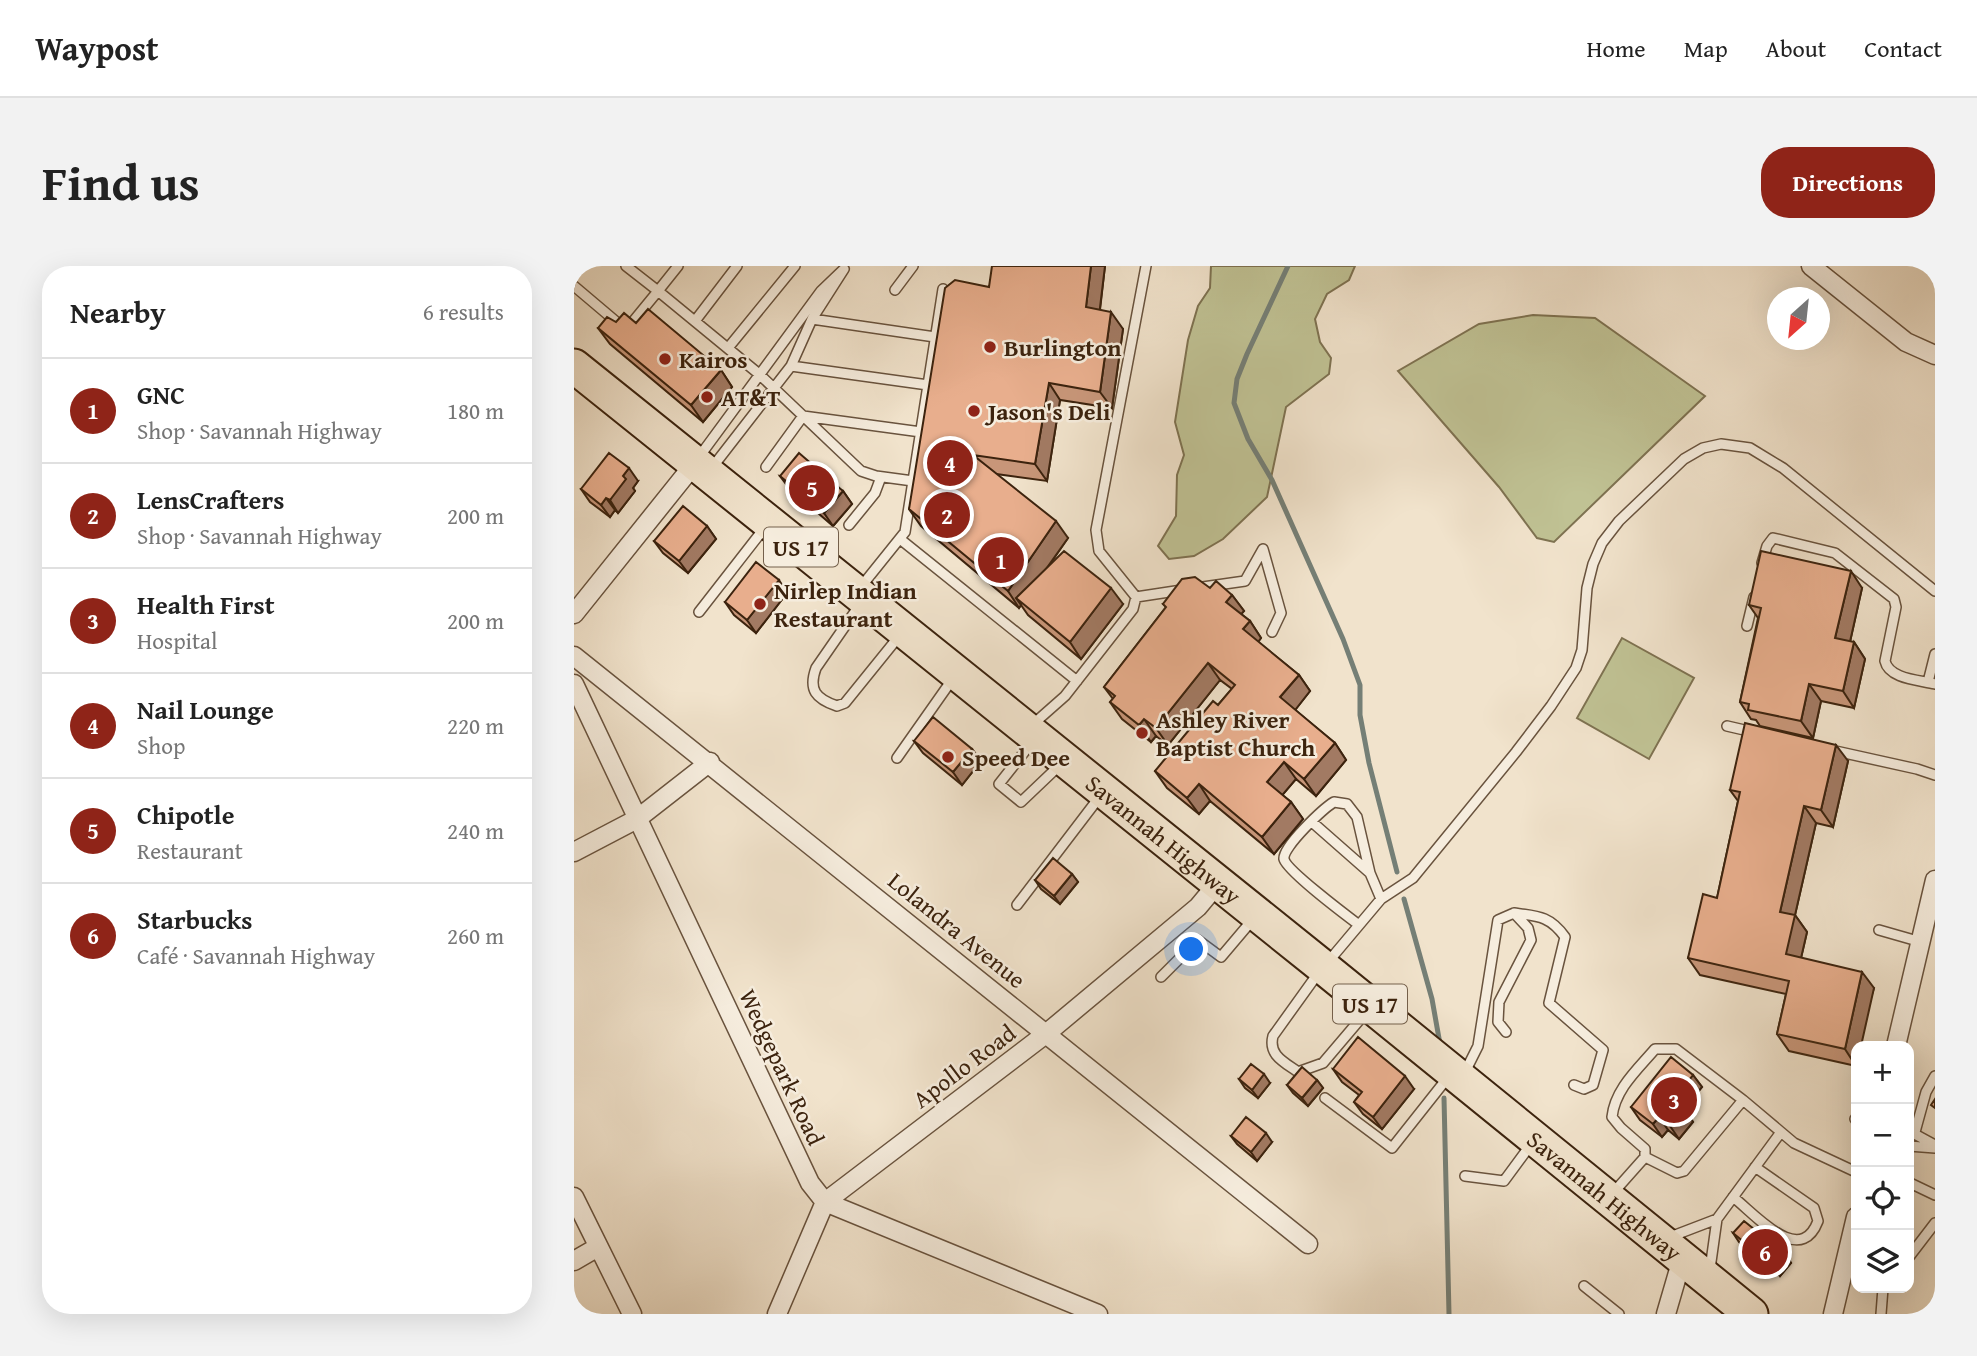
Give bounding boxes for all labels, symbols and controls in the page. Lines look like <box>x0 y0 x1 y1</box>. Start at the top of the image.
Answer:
text: Waypost <box>35 24 159 72</box>
text: Home <box>1587 31 1646 66</box>
text: Map <box>1684 31 1728 66</box>
text: About <box>1766 31 1826 66</box>
text: Contact <box>1864 31 1942 66</box>
text: Find us <box>42 146 200 218</box>
button: Directions <box>1761 147 1935 218</box>
north arrow <box>1767 287 1830 350</box>
text: Nearby <box>70 290 166 334</box>
text: 6 results <box>423 295 504 328</box>
place label: Burlington <box>1004 330 1121 365</box>
marker: Burlington <box>982 339 998 355</box>
place label: Kairos <box>679 342 748 377</box>
marker: Kairos <box>657 351 673 367</box>
text: GNC <box>137 375 185 414</box>
place label: AT&T <box>721 380 780 415</box>
marker: AT&T <box>699 389 715 405</box>
text: 1 <box>87 394 99 427</box>
text: 180 m <box>447 394 504 427</box>
place label: Jason's Deli <box>984 394 1110 429</box>
marker: Jason's Deli <box>966 403 982 419</box>
text: Shop · Savannah Highway <box>137 414 382 447</box>
pin: 4 <box>927 437 973 489</box>
pin: 5 <box>789 462 835 514</box>
text: LensCrafters <box>137 480 284 519</box>
pin: 2 <box>924 489 970 541</box>
text: 2 <box>87 499 99 532</box>
text: 200 m <box>447 499 504 532</box>
text: Shop · Savannah Highway <box>137 519 382 552</box>
road number: US 17 <box>764 528 838 566</box>
pin: 1 <box>978 534 1024 586</box>
place label: Nirlep Indian Restaurant <box>774 573 917 636</box>
text: Health First <box>137 585 275 624</box>
marker: Nirlep Indian Restaurant <box>752 596 768 612</box>
text: 3 <box>87 604 99 637</box>
text: 200 m <box>447 604 504 637</box>
text: Hospital <box>137 624 217 657</box>
text: Nail Lounge <box>137 690 274 729</box>
place label: Ashley River Baptist Church <box>1156 702 1315 765</box>
text: 4 <box>87 709 99 742</box>
text: 220 m <box>447 709 504 742</box>
marker: Ashley River Baptist Church <box>1134 725 1150 741</box>
text: Shop <box>137 729 185 762</box>
place label: Speed Dee <box>962 740 1070 775</box>
marker: Speed Dee <box>940 749 956 765</box>
street label: Savannah Highway <box>1078 766 1249 912</box>
text: Chipotle <box>137 795 234 834</box>
text: 5 <box>87 814 99 847</box>
text: 240 m <box>447 814 504 847</box>
text: Restaurant <box>137 834 243 867</box>
street label: Lolandra Avenue <box>881 863 1033 997</box>
text: Starbucks <box>137 900 252 939</box>
text: 6 <box>87 919 99 952</box>
text: 260 m <box>447 919 504 952</box>
your location <box>1174 932 1208 966</box>
text: Café · Savannah Highway <box>137 939 375 972</box>
street label: Wedgepark Road <box>731 983 834 1151</box>
road number: US 17 <box>1333 984 1407 1024</box>
street label: Apollo Road <box>905 1016 1023 1116</box>
map controls <box>1851 1041 1914 1293</box>
button: + <box>1851 1041 1914 1104</box>
pin: 3 <box>1651 1074 1697 1126</box>
button: − <box>1851 1104 1914 1167</box>
street label: Savannah Highway <box>1520 1122 1690 1269</box>
button: locate <box>1851 1167 1914 1230</box>
pin: 6 <box>1742 1226 1788 1278</box>
button: layers <box>1851 1230 1914 1293</box>

